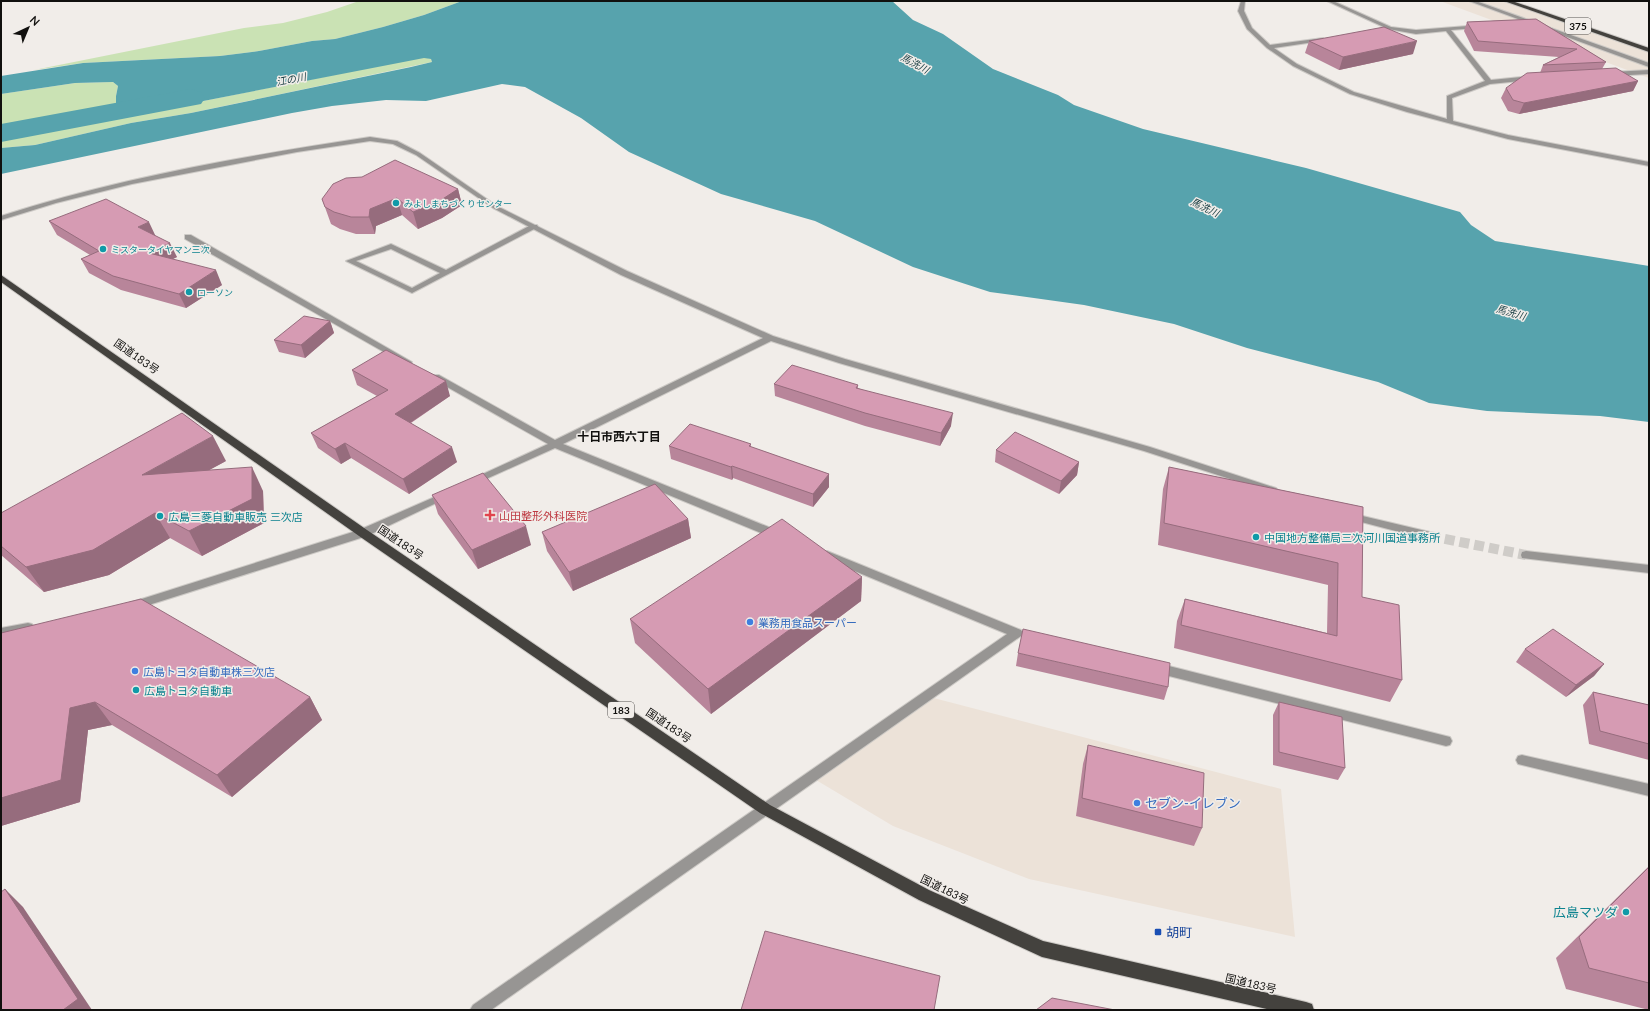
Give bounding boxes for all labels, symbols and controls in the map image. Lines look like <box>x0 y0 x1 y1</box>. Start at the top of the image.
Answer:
north arrow <box>8 8 48 48</box>
text: N <box>28 13 43 28</box>
road number: 375 <box>1565 18 1591 34</box>
water label: 馬洗川 <box>899 51 932 76</box>
water label: 江の川 <box>275 70 308 88</box>
water label: 馬洗川 <box>1189 195 1222 219</box>
marker: みよしまちづくりセンター <box>391 198 401 208</box>
place label: みよしまちづくりセンター <box>404 198 512 209</box>
marker: ミスタータイヤマン三次 <box>98 244 108 254</box>
place label: ミスタータイヤマン三次 <box>111 244 210 255</box>
marker: ローソン <box>184 287 194 297</box>
place label: ローソン <box>197 287 233 298</box>
water label: 馬洗川 <box>1495 302 1528 322</box>
street label: 国道183号 <box>112 336 162 376</box>
district label: 十日市西六丁目 <box>577 429 661 444</box>
marker: 山田整形外科医院 <box>484 509 496 521</box>
place label: 山田整形外科医院 <box>499 509 587 522</box>
place label: 広島三菱自動車販売 三次店 <box>168 510 303 523</box>
marker: 広島三菱自動車販売 三次店 <box>155 511 165 521</box>
street label: 国道183号 <box>376 522 426 562</box>
place label: 中国地方整備局三次河川国道事務所 <box>1264 531 1441 544</box>
marker: 中国地方整備局三次河川国道事務所 <box>1251 532 1261 542</box>
place label: 業務用食品スーパー <box>758 616 857 629</box>
marker: 業務用食品スーパー <box>745 617 755 627</box>
place label: 広島トヨタ自動車株三次店 <box>143 665 275 678</box>
marker: 広島トヨタ自動車株三次店 <box>130 666 140 676</box>
place label: 広島トヨタ自動車 <box>144 684 232 697</box>
marker: 広島トヨタ自動車 <box>131 685 141 695</box>
road number: 183 <box>608 702 634 718</box>
street label: 国道183号 <box>644 705 694 745</box>
place label: セブン-イレブン <box>1145 795 1241 811</box>
marker: セブン-イレブン <box>1132 798 1142 808</box>
street label: 国道183号 <box>919 872 971 906</box>
place label: 広島マツダ <box>1553 904 1618 920</box>
marker: 広島マツダ <box>1621 907 1631 917</box>
place label: 胡町 <box>1166 924 1192 940</box>
marker: 胡町 <box>1153 927 1163 937</box>
street label: 国道183号 <box>1224 971 1278 995</box>

